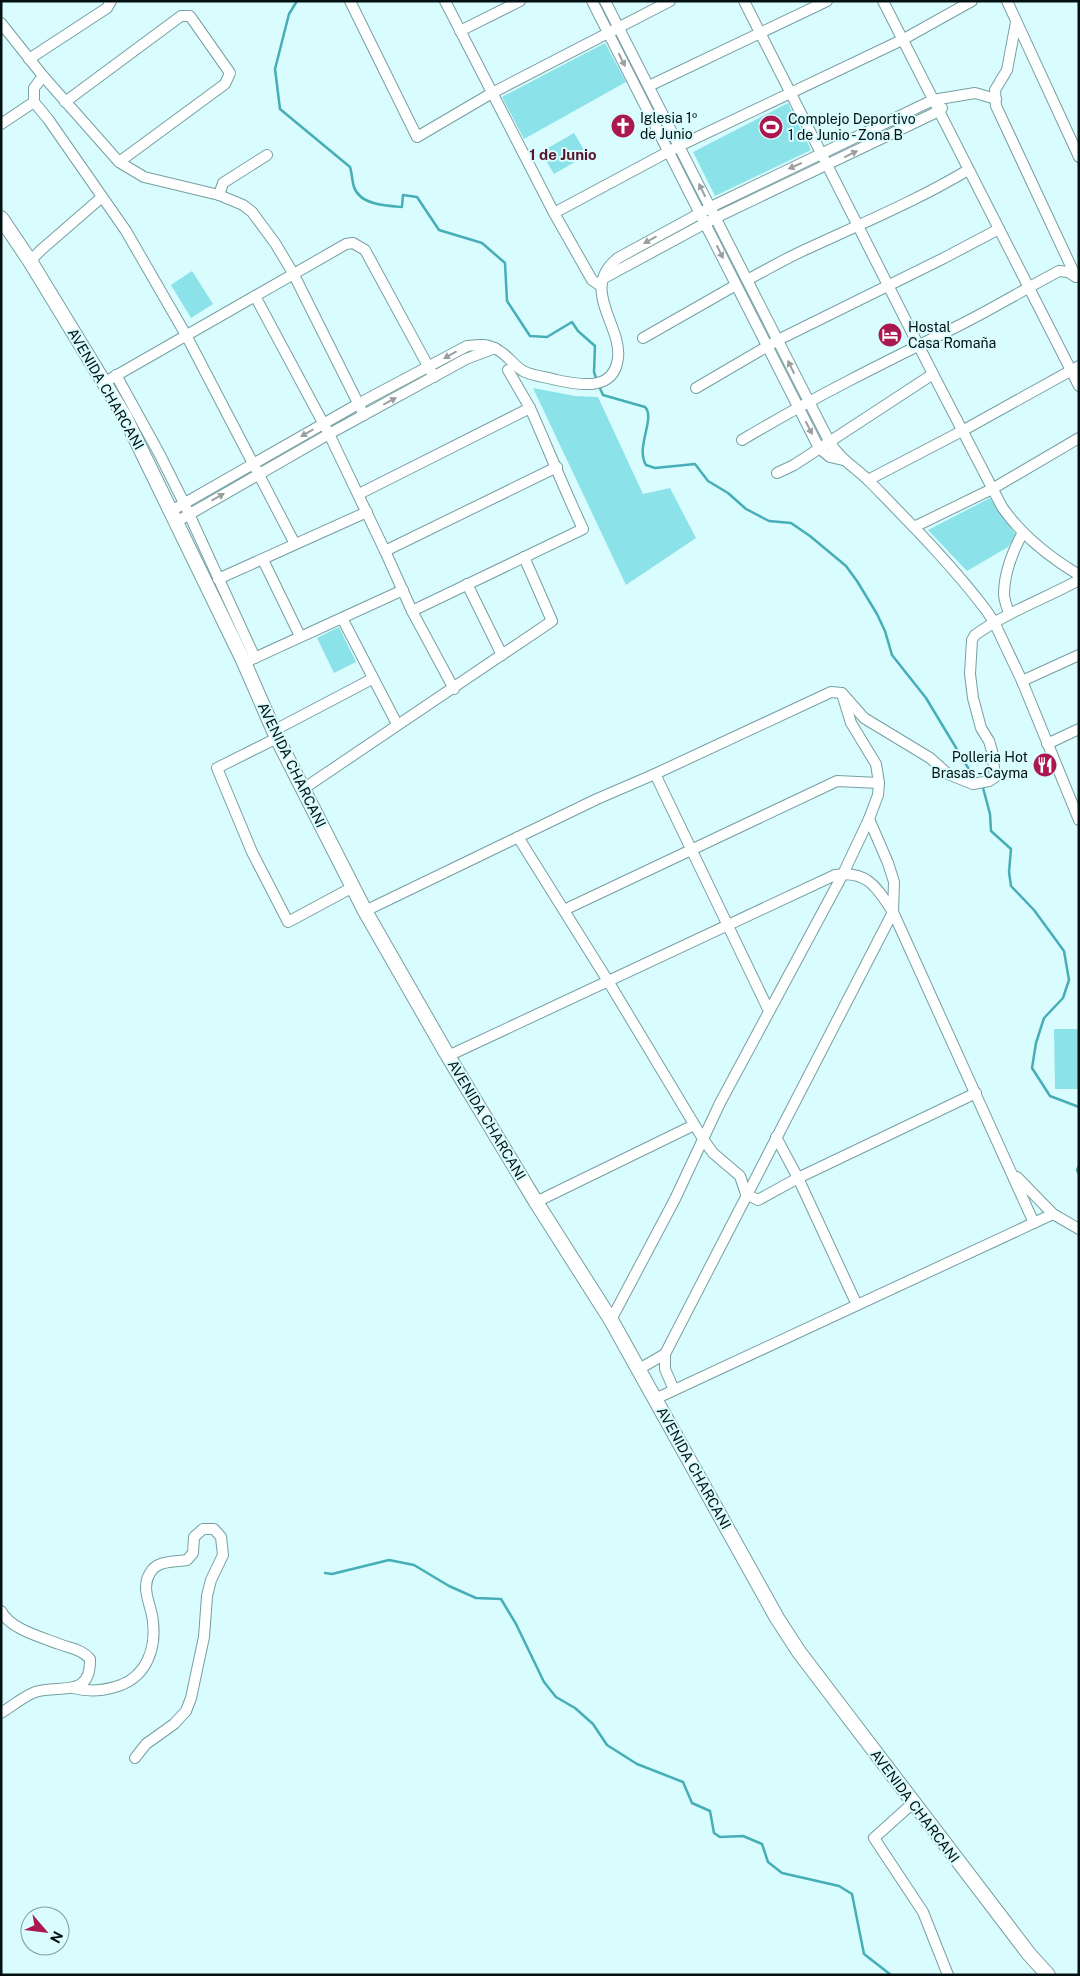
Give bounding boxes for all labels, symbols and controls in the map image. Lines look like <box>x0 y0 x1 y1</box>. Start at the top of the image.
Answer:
one-way arrow <box>618 53 626 67</box>
place label: Iglesia 1º de Junio <box>640 110 698 142</box>
place label: Complejo Deportivo 1 de Junio - Zona B <box>788 111 916 143</box>
church icon: Iglesia 1º de Junio <box>610 113 636 139</box>
sports icon: Complejo Deportivo 1 de Junio - Zona B <box>758 114 784 140</box>
district label: 1 de Junio <box>529 146 597 163</box>
one-way arrow <box>844 149 858 157</box>
one-way arrow <box>788 163 802 171</box>
one-way arrow <box>698 183 706 198</box>
one-way arrow <box>643 236 657 244</box>
one-way arrow <box>716 245 724 259</box>
place label: Hostal Casa Romaña <box>908 319 996 351</box>
hotel icon: Hostal Casa Romaña <box>877 322 903 348</box>
street label: AVENIDA CHARCANI <box>65 326 147 452</box>
one-way arrow <box>444 351 457 360</box>
one-way arrow <box>787 359 795 374</box>
one-way arrow <box>383 397 397 405</box>
one-way arrow <box>805 421 813 435</box>
one-way arrow <box>300 429 315 437</box>
one-way arrow <box>211 493 224 502</box>
street label: AVENIDA CHARCANI <box>255 700 329 830</box>
place label: Polleria Hot Brasas - Cayma <box>931 749 1028 781</box>
restaurant icon: Polleria Hot Brasas - Cayma <box>1032 752 1058 778</box>
street label: AVENIDA CHARCANI <box>445 1057 529 1183</box>
street label: AVENIDA CHARCANI <box>654 1404 734 1532</box>
street label: AVENIDA CHARCANI <box>867 1746 963 1866</box>
north arrow <box>20 1906 70 1956</box>
text: N <box>47 1929 66 1946</box>

